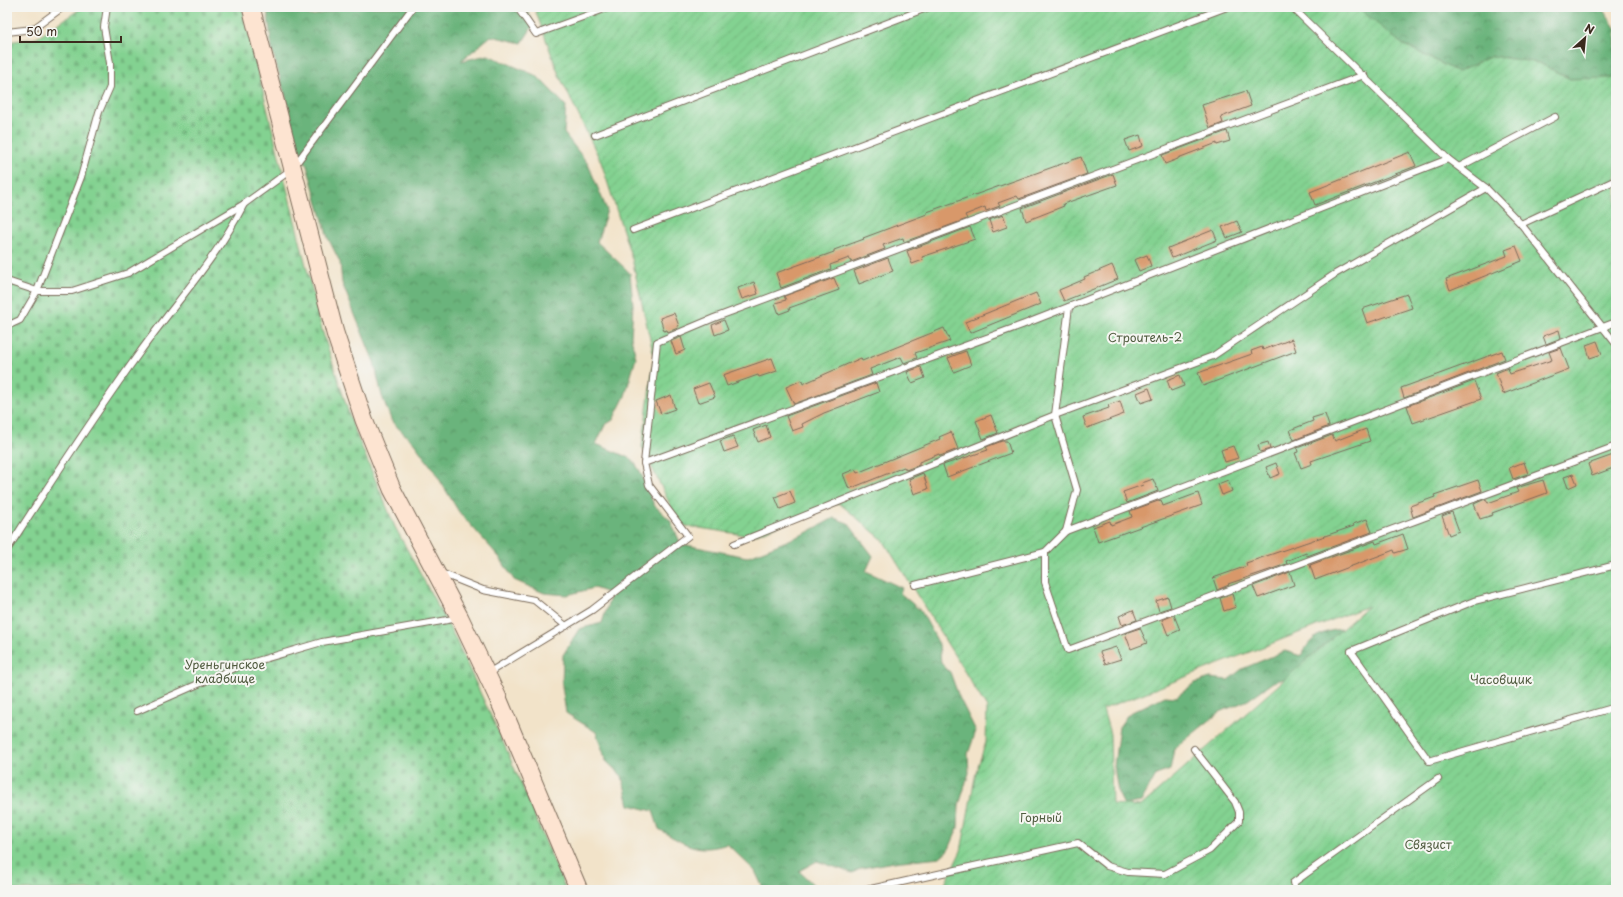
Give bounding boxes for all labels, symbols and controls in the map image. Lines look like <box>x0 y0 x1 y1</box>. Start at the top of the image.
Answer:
scale bar <box>20 18 121 44</box>
north arrow <box>1565 18 1605 58</box>
text: N <box>1582 19 1598 38</box>
text: 50 m <box>26 22 57 40</box>
park label: Строитель-2 <box>1108 328 1182 346</box>
park label: Уреньгинское кладбище <box>185 655 265 687</box>
park label: Часовщик <box>1470 670 1533 688</box>
park label: Горный <box>1020 808 1062 826</box>
park label: Связист <box>1404 835 1452 853</box>

